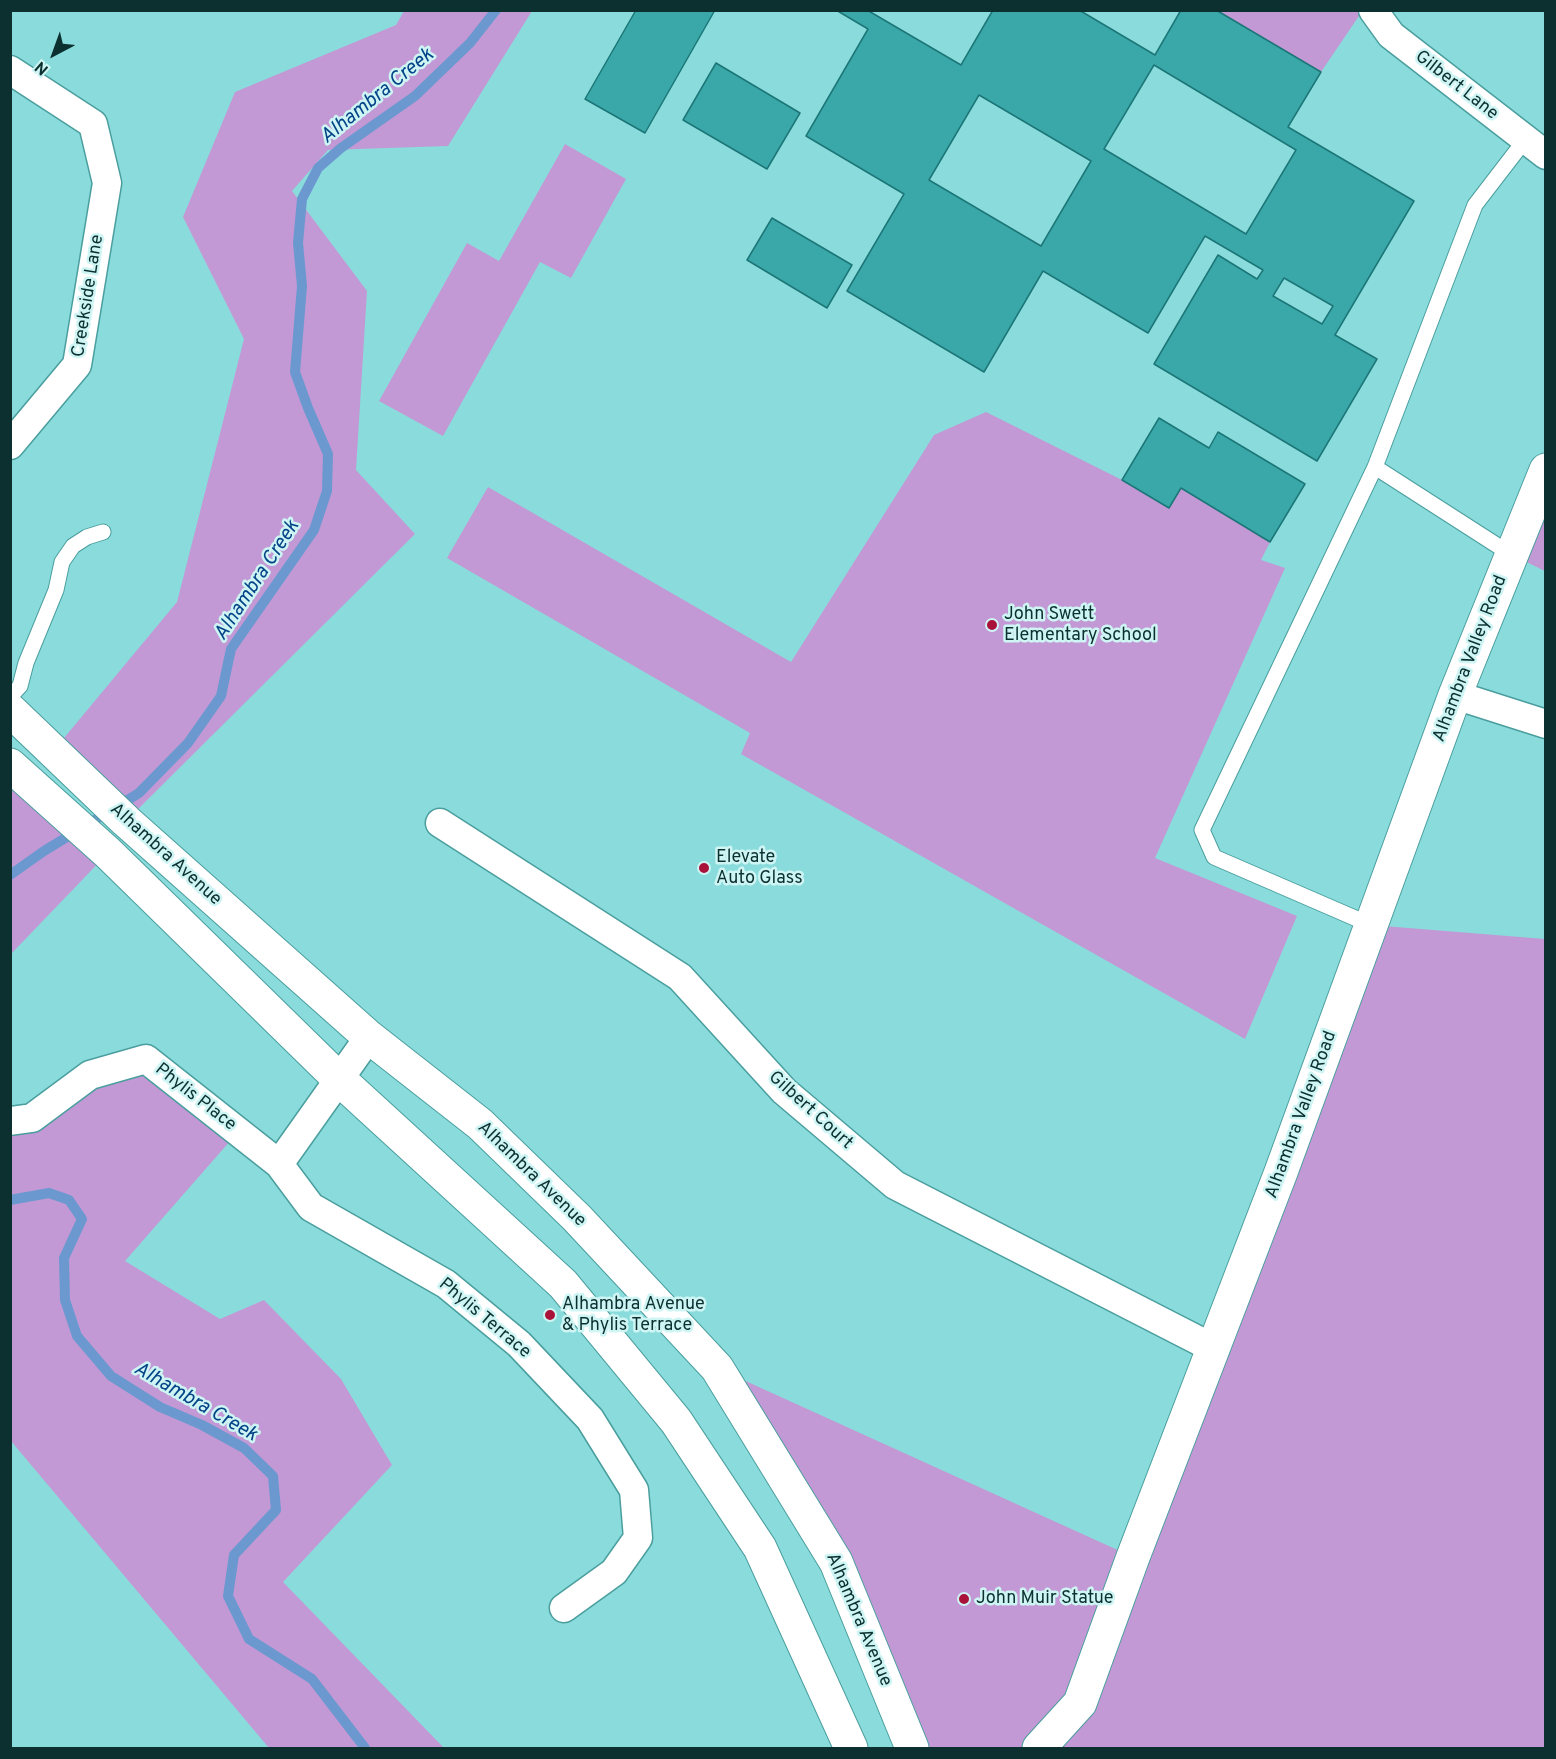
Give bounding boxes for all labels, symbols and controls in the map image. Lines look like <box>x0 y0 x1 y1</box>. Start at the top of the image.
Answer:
north arrow <box>24 24 84 84</box>
water label: Alhambra Creek <box>317 44 439 150</box>
street label: Gilbert Lane <box>1410 47 1502 125</box>
text: N <box>31 56 53 79</box>
street label: Creekside Lane <box>69 233 109 359</box>
water label: Alhambra Creek <box>210 516 306 646</box>
street label: Alhambra Valley Road <box>1429 573 1513 745</box>
place label: John Swett Elementary School <box>1004 604 1157 646</box>
marker: John Swett Elementary School <box>985 618 999 632</box>
street label: Alhambra Avenue <box>105 799 225 911</box>
place label: Elevate Auto Glass <box>716 847 803 890</box>
marker: Elevate Auto Glass <box>697 861 711 875</box>
street label: Alhambra Valley Road <box>1262 1028 1342 1202</box>
street label: Phylis Place <box>150 1059 240 1137</box>
street label: Gilbert Court <box>763 1067 857 1155</box>
street label: Alhambra Avenue <box>472 1118 590 1232</box>
street label: Phylis Terrace <box>433 1274 535 1364</box>
place label: Alhambra Avenue & Phylis Terrace <box>562 1294 705 1336</box>
marker: Alhambra Avenue & Phylis Terrace <box>543 1308 557 1322</box>
water label: Alhambra Creek <box>129 1358 261 1448</box>
street label: Alhambra Avenue <box>820 1550 896 1690</box>
place label: John Muir Statue <box>976 1588 1114 1610</box>
marker: John Muir Statue <box>957 1592 971 1606</box>

